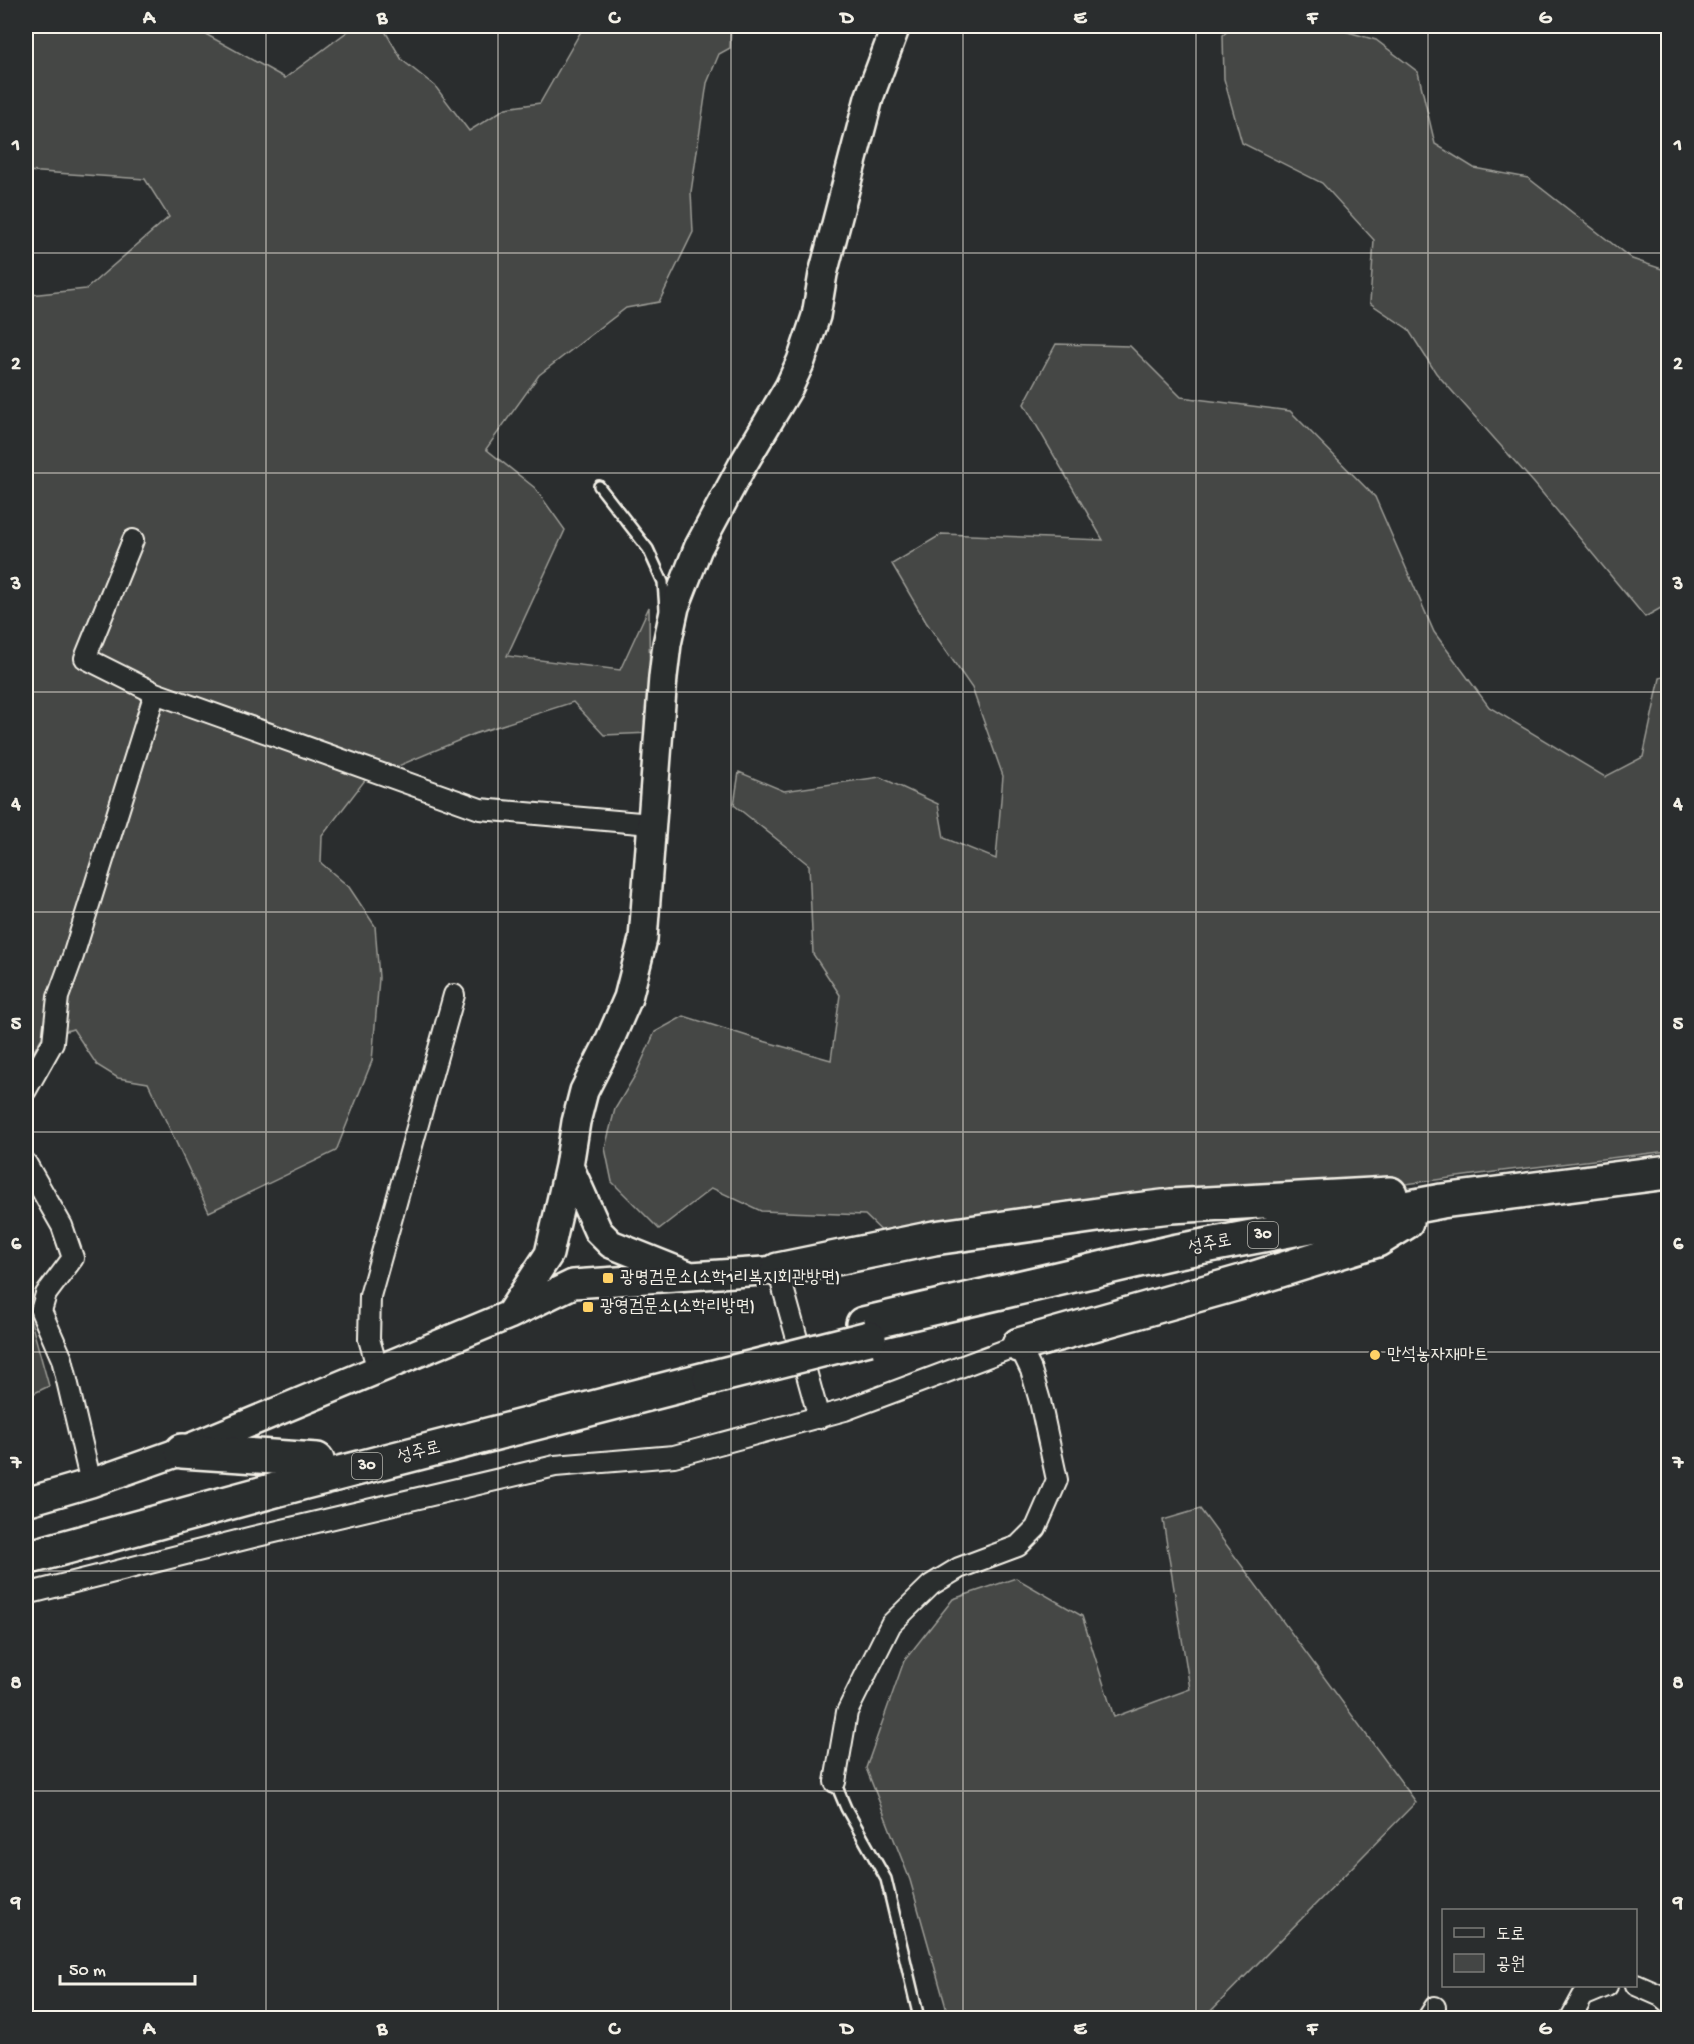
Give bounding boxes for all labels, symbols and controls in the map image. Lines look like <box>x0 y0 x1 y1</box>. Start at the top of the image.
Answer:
text: A <box>142 8 157 31</box>
text: B <box>376 8 388 31</box>
text: C <box>608 8 622 31</box>
text: D <box>838 8 854 31</box>
text: E <box>1074 8 1088 31</box>
text: F <box>1306 8 1319 31</box>
text: G <box>1539 8 1553 31</box>
text: 1 <box>11 135 20 158</box>
text: 1 <box>1673 135 1682 158</box>
text: 2 <box>11 354 21 377</box>
text: 2 <box>1673 354 1683 377</box>
text: 3 <box>10 574 21 597</box>
text: 3 <box>1672 574 1683 597</box>
text: 4 <box>10 794 21 817</box>
text: 4 <box>1672 794 1683 817</box>
text: 5 <box>11 1014 22 1037</box>
text: 5 <box>1673 1014 1684 1037</box>
road number: 30 <box>1248 1222 1278 1248</box>
street label: 성주로 <box>1187 1231 1233 1259</box>
text: 6 <box>11 1234 22 1257</box>
text: 6 <box>1673 1234 1684 1257</box>
place label: 광명검문소(소학1리복지회관방면) <box>620 1268 840 1289</box>
marker: 광명검문소(소학1리복지회관방면) <box>601 1271 615 1285</box>
place label: 광영검문소(소학리방면) <box>600 1297 755 1318</box>
marker: 광영검문소(소학리방면) <box>581 1300 595 1314</box>
place label: 만석농자재마트 <box>1387 1345 1488 1366</box>
marker: 만석농자재마트 <box>1368 1348 1382 1362</box>
street label: 성주로 <box>395 1438 443 1468</box>
text: 7 <box>10 1453 23 1476</box>
road number: 30 <box>352 1453 382 1479</box>
text: 7 <box>1672 1453 1685 1476</box>
text: 8 <box>11 1673 22 1696</box>
text: 8 <box>1673 1673 1684 1696</box>
text: 9 <box>10 1893 21 1916</box>
text: 9 <box>1672 1893 1683 1916</box>
legend <box>1442 1909 1637 1987</box>
text: 도로 <box>1496 1925 1525 1946</box>
scale bar <box>60 1948 195 1986</box>
text: 공원 <box>1496 1955 1525 1976</box>
text: 50 m <box>69 1961 106 1982</box>
text: A <box>142 2019 157 2042</box>
text: B <box>376 2019 388 2042</box>
text: C <box>608 2019 622 2042</box>
text: D <box>838 2019 854 2042</box>
text: E <box>1074 2019 1088 2042</box>
text: F <box>1306 2019 1319 2042</box>
text: G <box>1539 2019 1553 2042</box>

